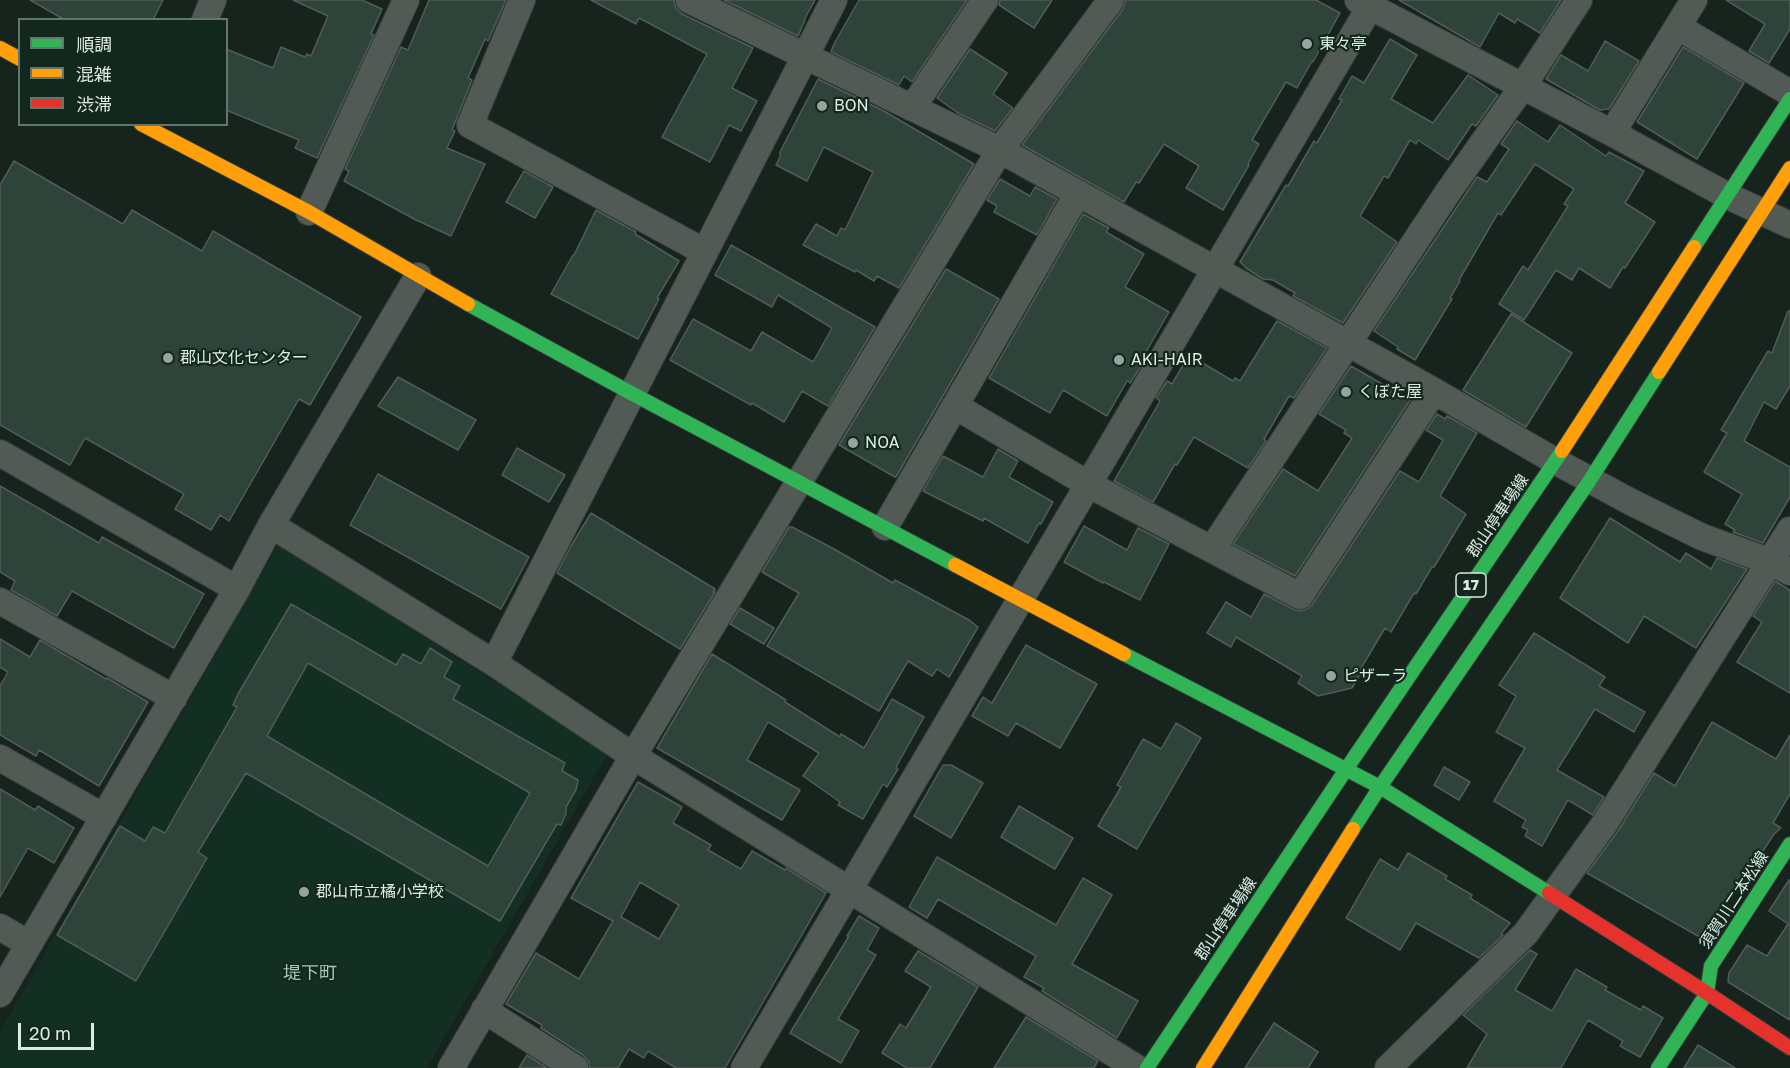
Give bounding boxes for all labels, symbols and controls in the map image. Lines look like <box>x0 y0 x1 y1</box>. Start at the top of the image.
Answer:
legend <box>18 18 228 126</box>
text: 順調 <box>76 33 112 55</box>
place label: 東々亭 <box>1319 34 1367 54</box>
marker: 東々亭 <box>1300 37 1314 51</box>
text: 混雑 <box>76 63 112 85</box>
text: 渋滞 <box>76 93 112 115</box>
place label: BON <box>834 96 869 116</box>
marker: BON <box>815 99 829 113</box>
place label: 郡山文化センター <box>180 348 308 368</box>
place label: AKI-HAIR <box>1131 350 1203 370</box>
marker: 郡山文化センター <box>161 351 175 365</box>
marker: AKI-HAIR <box>1112 353 1126 367</box>
place label: くぼた屋 <box>1358 382 1422 402</box>
marker: くぼた屋 <box>1339 385 1353 399</box>
place label: NOA <box>865 433 899 453</box>
marker: NOA <box>846 436 860 450</box>
street label: 郡山停車場線 <box>1463 471 1533 561</box>
road number: 17 <box>1456 573 1486 597</box>
place label: ピザーラ <box>1343 666 1407 686</box>
marker: ピザーラ <box>1324 669 1338 683</box>
street label: 須賀川二本松線 <box>1695 848 1773 952</box>
street label: 郡山停車場線 <box>1191 874 1261 964</box>
place label: 郡山市立橘小学校 <box>316 882 444 902</box>
marker: 郡山市立橘小学校 <box>297 885 311 899</box>
district label: 堤下町 <box>283 962 337 984</box>
scale bar <box>21 1011 98 1049</box>
text: 20 m <box>29 1022 71 1044</box>

